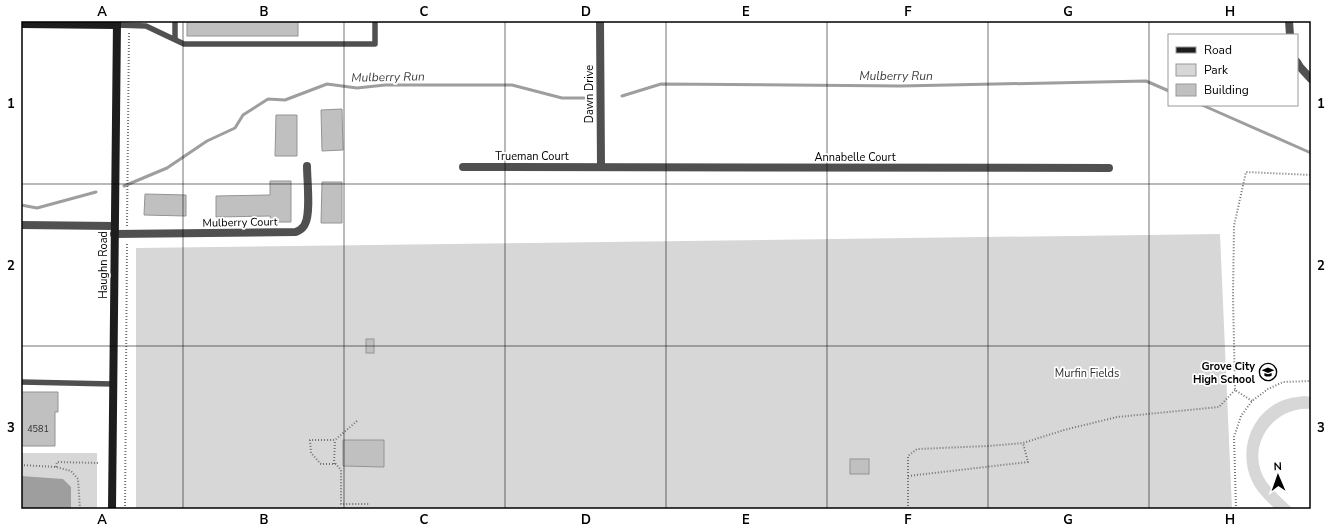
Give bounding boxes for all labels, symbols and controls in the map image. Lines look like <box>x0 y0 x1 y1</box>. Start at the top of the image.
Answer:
text: A <box>97 3 107 21</box>
text: B <box>260 3 269 21</box>
text: C <box>420 3 429 21</box>
text: D <box>581 3 591 21</box>
text: E <box>742 3 750 21</box>
text: F <box>904 3 912 21</box>
text: G <box>1063 3 1073 21</box>
text: H <box>1225 3 1235 21</box>
legend <box>1168 34 1298 106</box>
text: Road <box>1204 42 1232 58</box>
text: Park <box>1204 62 1229 78</box>
street label: Dawn Drive <box>582 65 597 123</box>
water label: Mulberry Run <box>351 68 425 86</box>
water label: Mulberry Run <box>859 68 933 84</box>
text: Building <box>1204 82 1249 98</box>
text: 1 <box>7 95 15 113</box>
text: 1 <box>1317 95 1325 113</box>
street label: Trueman Court <box>495 149 569 164</box>
street label: Annabelle Court <box>814 150 896 165</box>
street label: Mulberry Court <box>202 214 278 231</box>
street label: Haughn Road <box>96 231 111 299</box>
text: 2 <box>7 257 15 275</box>
text: 2 <box>1317 257 1325 275</box>
place label: Grove City High School <box>1193 359 1255 387</box>
school or university icon: Grove City High School <box>1258 362 1278 382</box>
park label: Murfin Fields <box>1055 366 1119 381</box>
text: 3 <box>7 419 15 437</box>
text: 3 <box>1317 419 1325 437</box>
house number: 4581 <box>27 423 49 435</box>
north arrow <box>1258 456 1298 496</box>
text: N <box>1273 459 1282 474</box>
text: A <box>97 511 107 529</box>
text: B <box>260 511 269 529</box>
text: C <box>420 511 429 529</box>
text: D <box>581 511 591 529</box>
text: E <box>742 511 750 529</box>
text: F <box>904 511 912 529</box>
text: G <box>1063 511 1073 529</box>
text: H <box>1225 511 1235 529</box>

